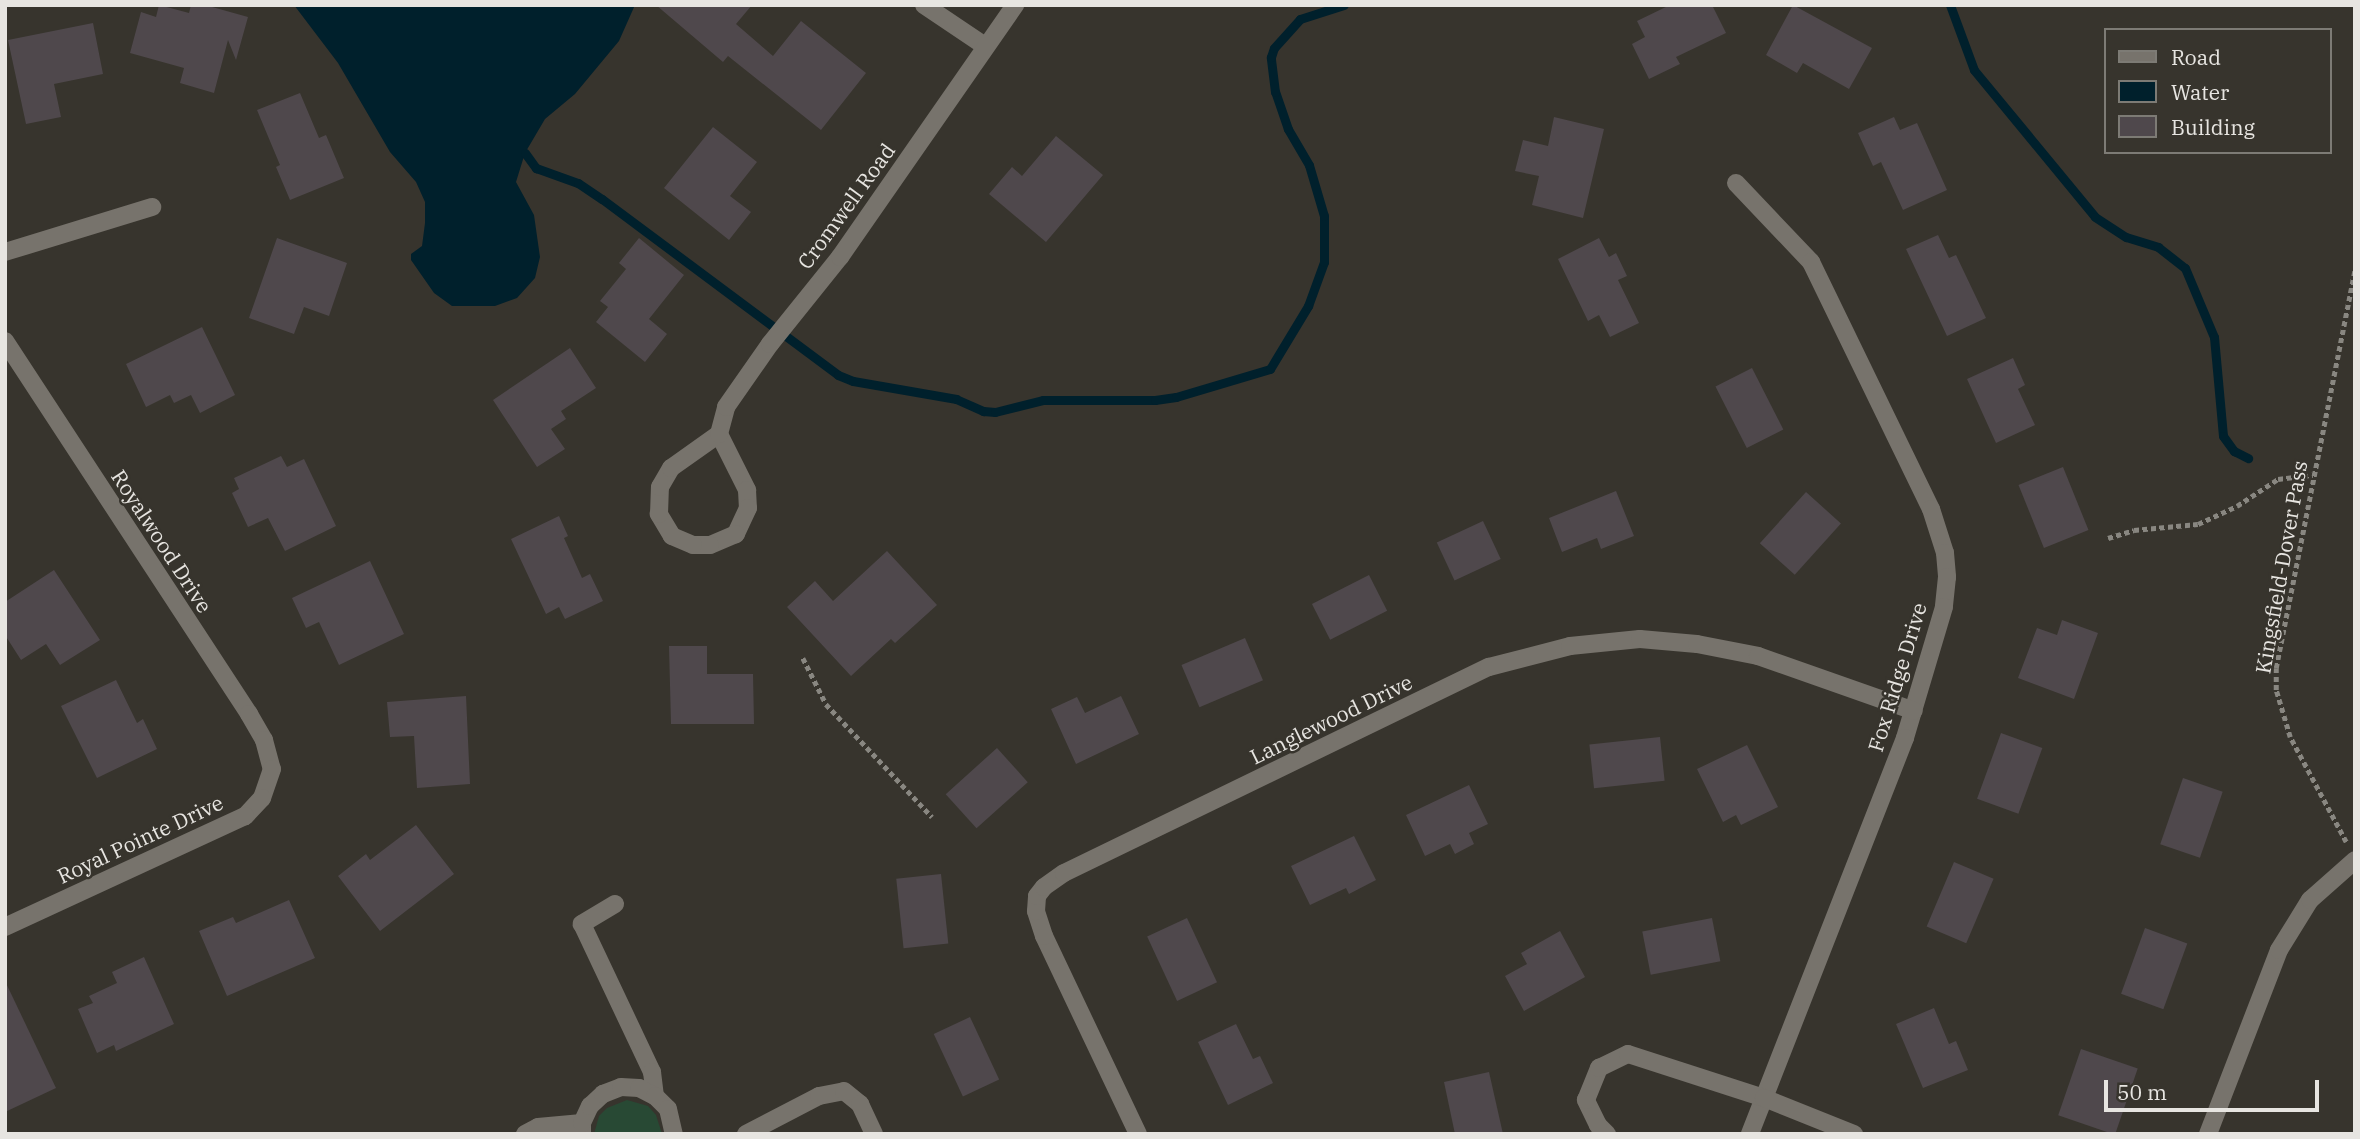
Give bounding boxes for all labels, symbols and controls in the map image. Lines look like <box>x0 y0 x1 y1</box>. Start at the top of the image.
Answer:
legend <box>2104 28 2332 154</box>
text: Road <box>2171 43 2221 71</box>
text: Water <box>2171 78 2229 106</box>
text: Building <box>2171 113 2255 141</box>
street label: Cromwell Road <box>792 138 900 274</box>
street label: Kingsfield-Dover Pass <box>2250 459 2312 675</box>
street label: Royalwood Drive <box>106 465 218 617</box>
street label: Fox Ridge Drive <box>1862 600 1932 754</box>
street label: Langlewood Drive <box>1246 669 1416 769</box>
street label: Royal Pointe Drive <box>53 789 227 889</box>
scale bar <box>2108 1066 2323 1110</box>
text: 50 m <box>2117 1078 2167 1106</box>

